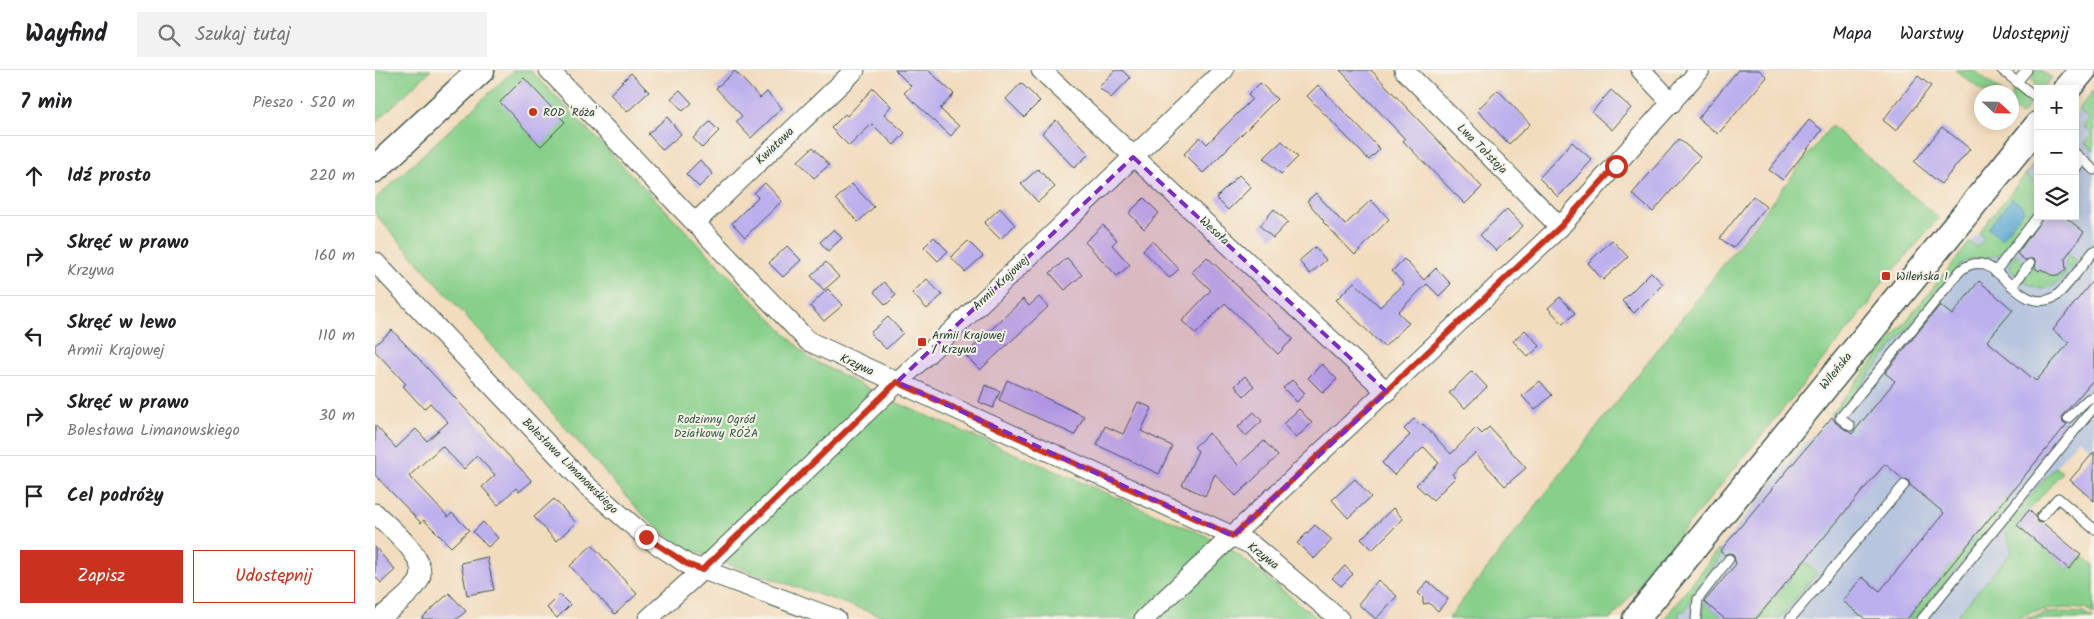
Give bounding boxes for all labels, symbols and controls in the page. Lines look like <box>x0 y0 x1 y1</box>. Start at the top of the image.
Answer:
search box <box>137 12 487 57</box>
text: Wayfind <box>25 15 107 54</box>
text: Szukaj tutaj <box>195 20 291 50</box>
text: Mapa <box>1832 20 1872 49</box>
text: Warstwy <box>1900 20 1964 49</box>
text: Udostępnij <box>1992 20 2069 49</box>
icon: search <box>155 21 183 49</box>
north arrow <box>1974 85 2019 130</box>
map controls <box>2034 85 2079 220</box>
button: + <box>2034 85 2079 130</box>
text: 7 min <box>20 86 72 119</box>
text: Pieszo · 520 m <box>253 90 355 115</box>
place label: ROD 'Róża' <box>543 103 597 122</box>
marker: ROD 'Róża' <box>527 106 539 118</box>
street label: Lwa Tołstoja <box>1452 119 1512 179</box>
street label: Kwiatowa <box>751 122 799 169</box>
button: − <box>2034 130 2079 175</box>
route start <box>1605 155 1628 178</box>
text: Idź prosto <box>67 161 151 191</box>
icon: ahead <box>20 162 48 190</box>
text: 220 m <box>309 163 355 188</box>
button: layers <box>2034 175 2079 220</box>
street label: Wesoła <box>1195 212 1234 250</box>
text: Skręć w prawo <box>67 228 189 258</box>
icon: right <box>20 242 48 270</box>
text: 160 m <box>314 243 355 268</box>
street label: Armii Krajowej <box>968 250 1035 315</box>
text: Krzywa <box>67 258 115 283</box>
place label: Wileńska 1 <box>1896 267 1948 286</box>
marker: Wileńska 1 <box>1880 270 1892 282</box>
text: Skręć w lewo <box>67 308 176 338</box>
icon: left <box>20 322 48 350</box>
text: 110 m <box>318 323 355 348</box>
place label: Armii Krajowej / Krzywa <box>932 326 1006 359</box>
marker: Armii Krajowej / Krzywa <box>916 336 928 348</box>
text: Armii Krajowej <box>67 338 164 363</box>
street label: Wileńska <box>1815 348 1857 394</box>
street label: Krzywa <box>837 349 878 381</box>
text: Skręć w prawo <box>67 388 189 418</box>
icon: right <box>20 402 48 430</box>
text: 30 m <box>319 403 355 428</box>
park label: Rodzinny Ogród Działkowy RÓŻA <box>674 410 758 443</box>
street label: Bolesława Limanowskiego <box>517 413 623 519</box>
text: Bolesława Limanowskiego <box>67 418 240 443</box>
text: Cel podróży <box>67 481 164 511</box>
icon: arrive <box>20 482 48 510</box>
route end <box>635 526 658 549</box>
street label: Krzywa <box>1243 538 1283 575</box>
button: Zapisz <box>20 550 183 603</box>
button: Udostępnij <box>193 550 355 603</box>

